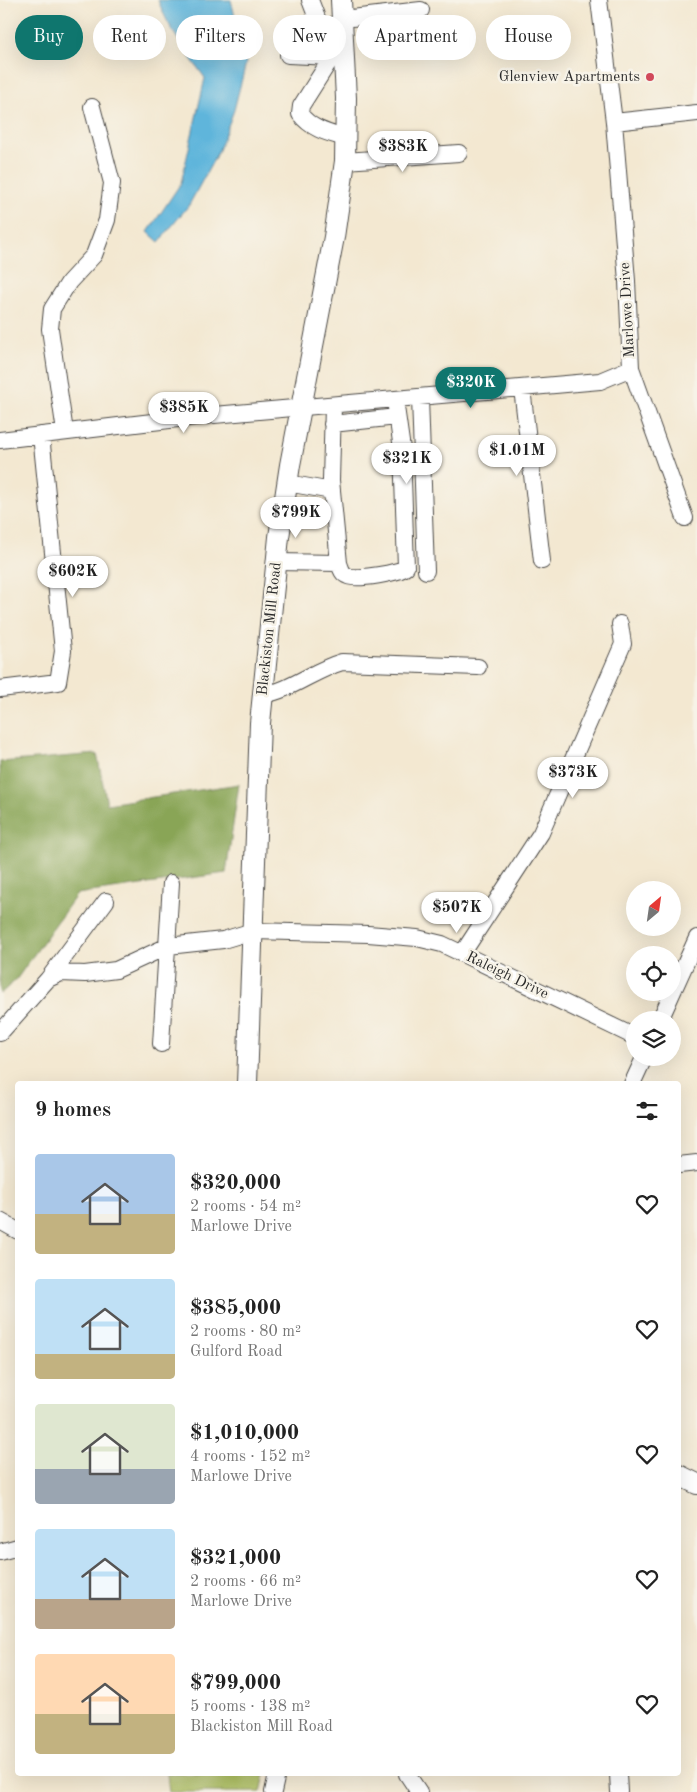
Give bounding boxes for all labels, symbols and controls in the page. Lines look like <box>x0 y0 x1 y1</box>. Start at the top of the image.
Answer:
chip: Buy <box>15 15 83 60</box>
chip: Rent <box>93 15 166 60</box>
chip: Filters <box>176 15 263 60</box>
chip: New <box>273 15 346 60</box>
chip: Apartment <box>356 15 476 60</box>
chip: House <box>486 15 571 60</box>
place label: Glenview Apartments <box>499 70 640 85</box>
marker: Glenview Apartments <box>644 71 656 83</box>
pin: $383K <box>368 130 438 173</box>
text: $383K <box>378 139 428 155</box>
street label: Marlowe Drive <box>618 262 638 358</box>
pin: $320K <box>436 366 506 409</box>
text: $320K <box>446 375 496 391</box>
pin: $385K <box>149 392 219 434</box>
text: $385K <box>159 400 209 416</box>
pin: $1.01M <box>476 434 558 477</box>
pin: $321K <box>372 442 442 485</box>
text: $1.01M <box>489 443 545 459</box>
text: $321K <box>382 451 432 467</box>
pin: $799K <box>261 496 331 539</box>
text: $799K <box>271 505 321 521</box>
pin: $602K <box>38 556 108 598</box>
street label: Blackiston Mill Road <box>256 561 284 696</box>
text: $602K <box>48 564 98 580</box>
pin: $373K <box>538 756 608 799</box>
text: $373K <box>548 765 598 781</box>
north arrow <box>626 881 681 936</box>
map controls <box>626 881 681 1066</box>
pin: $507K <box>422 892 492 934</box>
text: $507K <box>432 900 482 916</box>
button: locate <box>626 946 681 1001</box>
street label: Raleigh Drive <box>463 950 551 1002</box>
button: layers <box>626 1011 681 1066</box>
icon: filters <box>633 1097 661 1125</box>
text: 9 homes <box>35 1100 111 1121</box>
text: $320,000 <box>190 1173 281 1194</box>
icon: home <box>75 1174 135 1234</box>
icon: heart <box>633 1190 661 1218</box>
text: 2 rooms · 54 m² <box>190 1199 301 1215</box>
text: Marlowe Drive <box>190 1219 292 1235</box>
text: $385,000 <box>190 1298 281 1319</box>
icon: home <box>75 1299 135 1359</box>
icon: heart <box>633 1315 661 1343</box>
text: 2 rooms · 80 m² <box>190 1324 301 1340</box>
text: Gulford Road <box>190 1344 283 1360</box>
text: $1,010,000 <box>190 1423 299 1444</box>
icon: home <box>75 1424 135 1484</box>
icon: heart <box>633 1440 661 1468</box>
text: 4 rooms · 152 m² <box>190 1449 310 1465</box>
text: Marlowe Drive <box>190 1469 292 1485</box>
text: $321,000 <box>190 1548 281 1569</box>
icon: home <box>75 1549 135 1609</box>
icon: heart <box>633 1565 661 1593</box>
text: 2 rooms · 66 m² <box>190 1574 301 1590</box>
text: Marlowe Drive <box>190 1594 292 1610</box>
text: $799,000 <box>190 1673 281 1694</box>
icon: home <box>75 1674 135 1734</box>
icon: heart <box>633 1690 661 1718</box>
text: 5 rooms · 138 m² <box>190 1699 310 1715</box>
text: Blackiston Mill Road <box>190 1719 333 1735</box>

